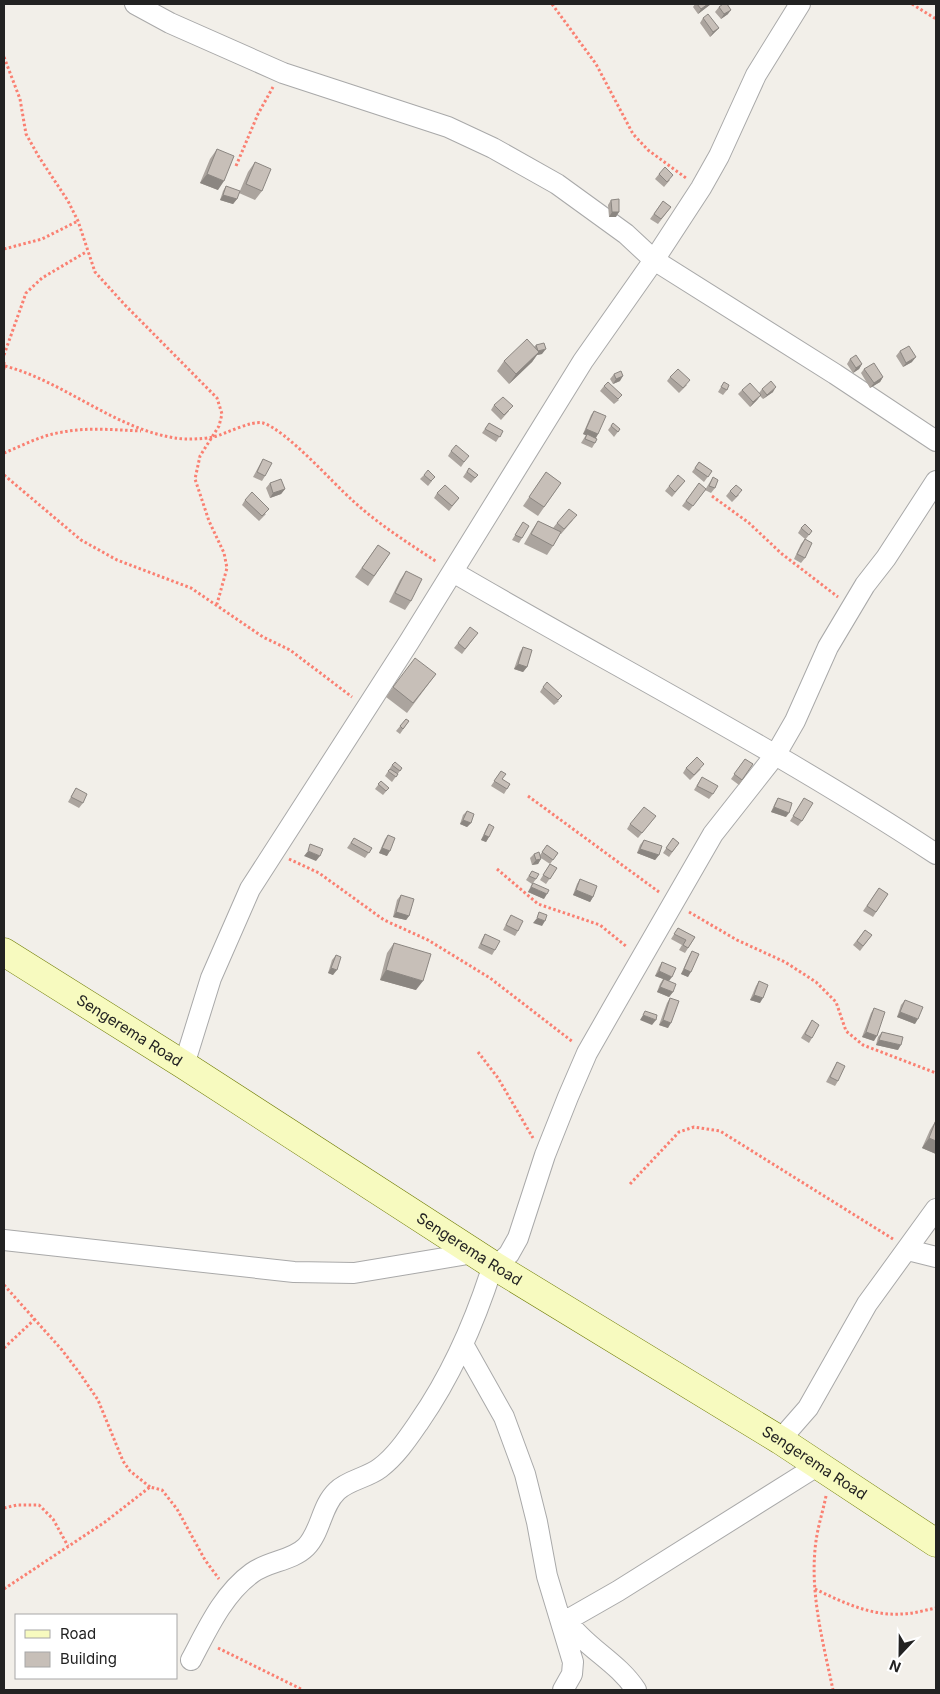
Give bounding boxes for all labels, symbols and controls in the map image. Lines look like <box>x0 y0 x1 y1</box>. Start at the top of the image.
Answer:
street label: Sengerema Road <box>73 990 186 1071</box>
street label: Sengerema Road <box>413 1208 526 1289</box>
street label: Sengerema Road <box>759 1421 871 1504</box>
legend <box>15 1614 178 1679</box>
text: Road <box>60 1624 96 1643</box>
north arrow <box>875 1629 925 1679</box>
text: Building <box>60 1649 117 1668</box>
text: N <box>887 1657 903 1676</box>

